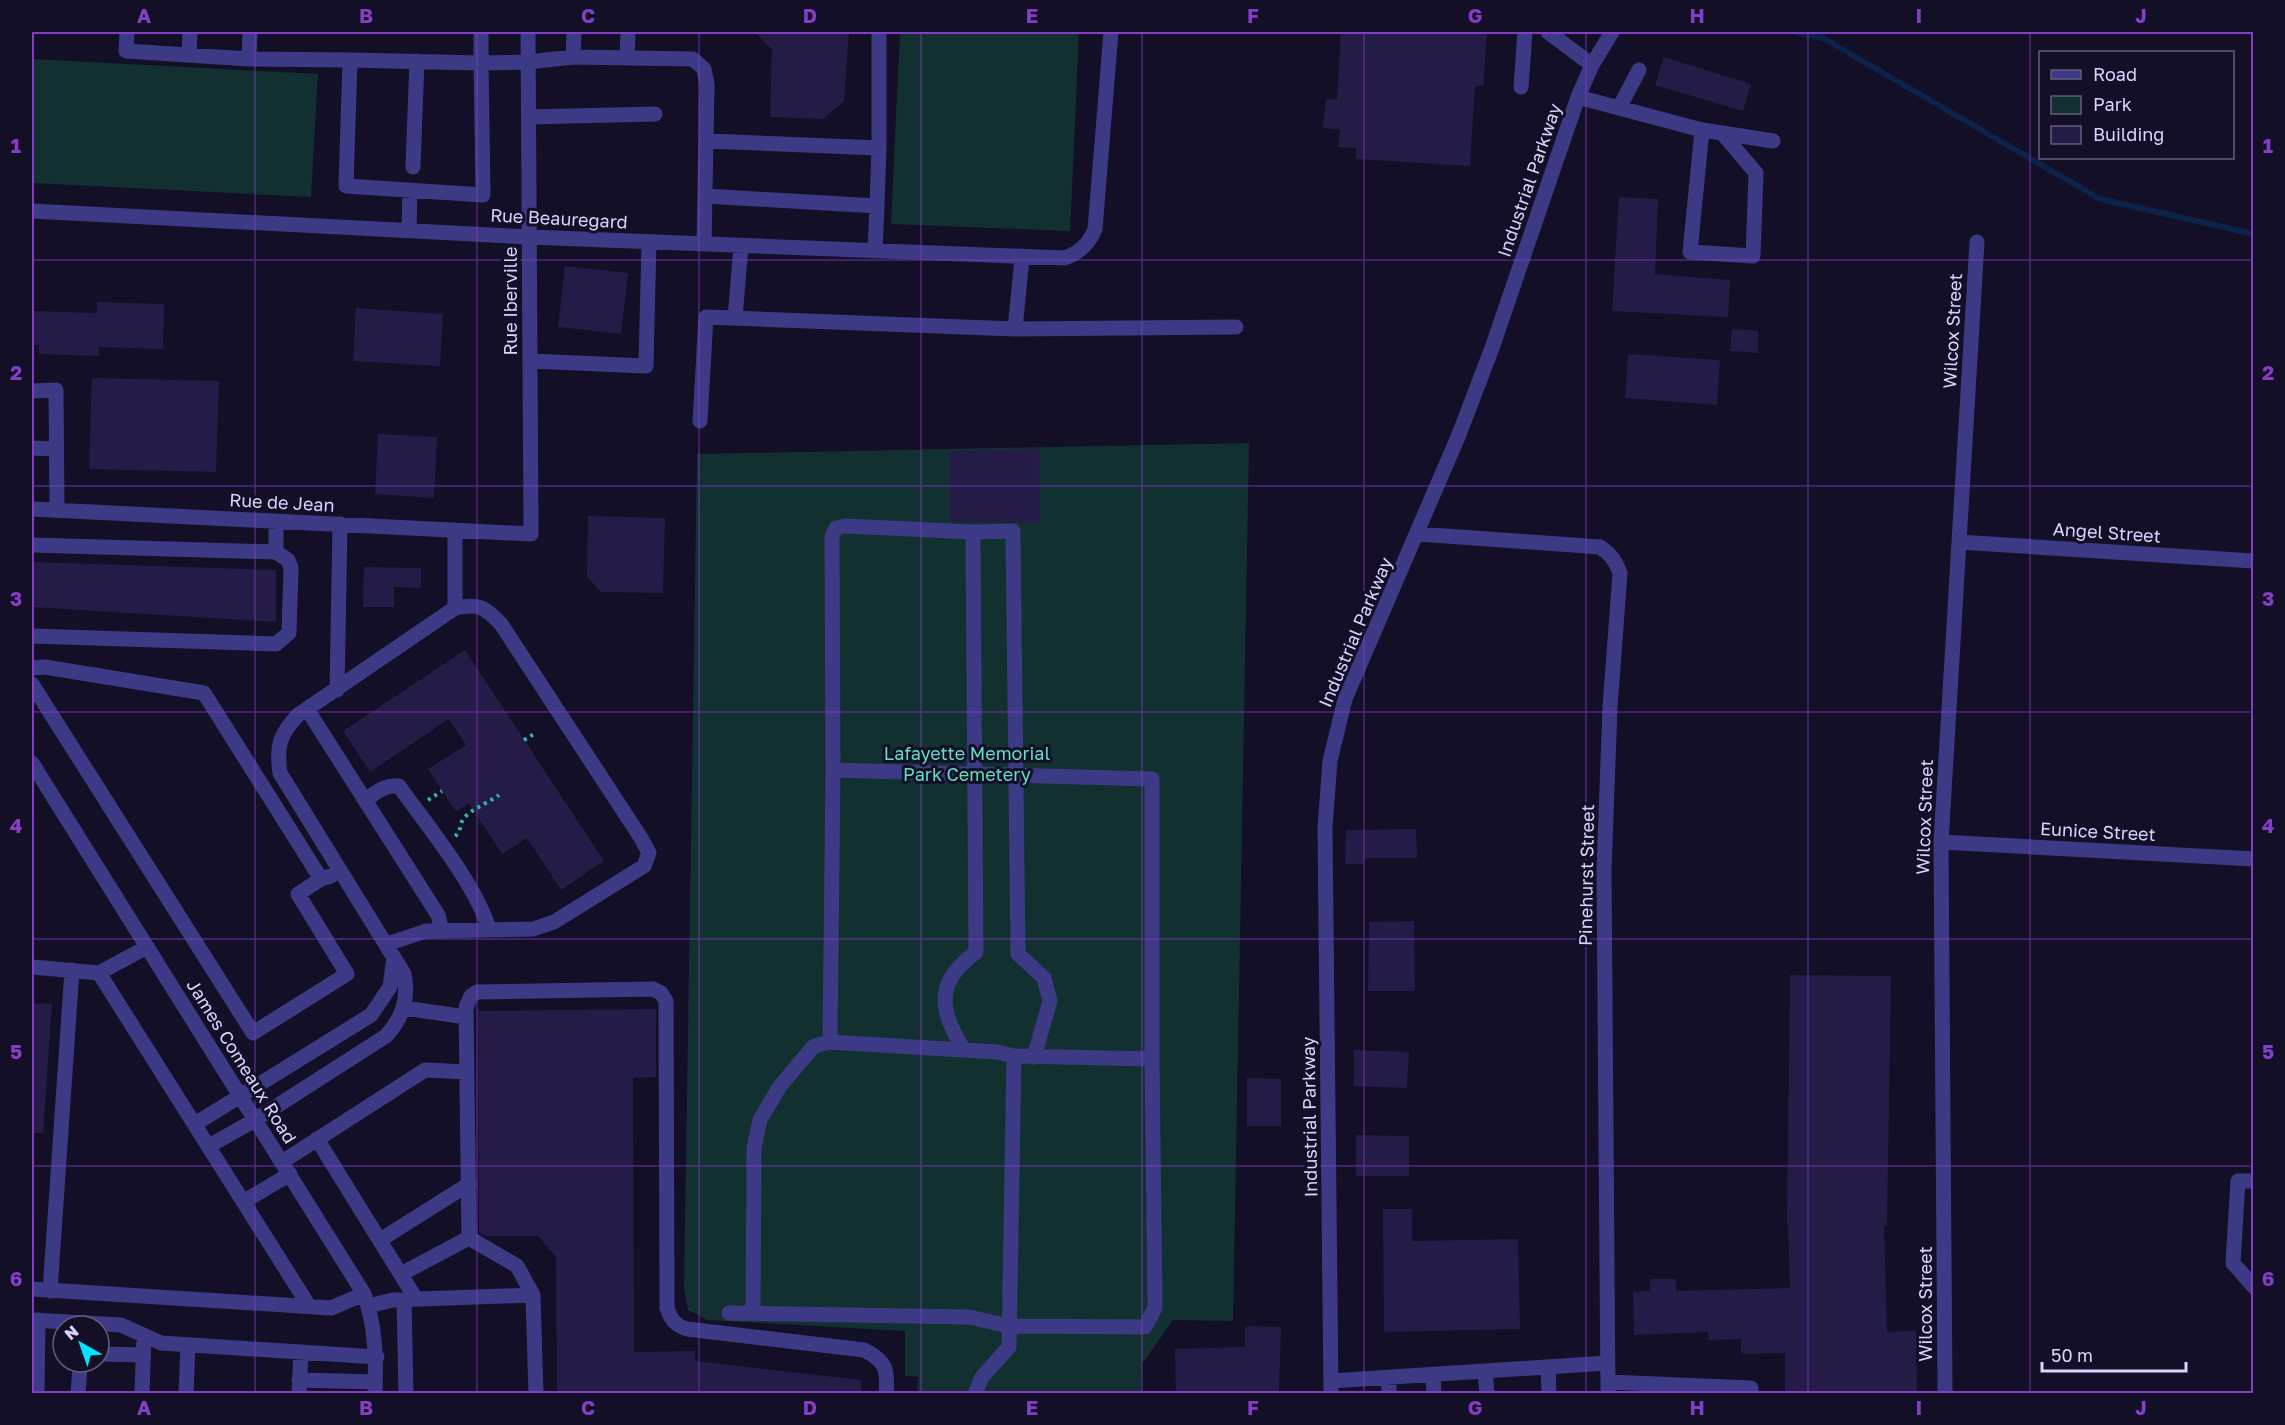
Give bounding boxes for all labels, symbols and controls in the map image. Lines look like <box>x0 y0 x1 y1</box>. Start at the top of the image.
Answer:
text: A <box>137 3 151 27</box>
text: B <box>359 3 373 27</box>
text: C <box>581 3 595 27</box>
text: D <box>803 3 817 27</box>
text: E <box>1026 3 1038 27</box>
text: F <box>1247 3 1259 27</box>
text: G <box>1468 3 1482 27</box>
text: H <box>1689 3 1705 27</box>
text: I <box>1916 3 1922 27</box>
text: J <box>2135 3 2147 27</box>
legend <box>2039 51 2234 159</box>
text: Road <box>2093 63 2137 85</box>
text: Park <box>2093 93 2132 115</box>
street label: Industrial Parkway <box>1492 100 1566 260</box>
text: Building <box>2093 123 2164 145</box>
text: 1 <box>11 133 21 157</box>
text: 1 <box>2263 133 2273 157</box>
street label: Rue Beauregard <box>490 203 628 233</box>
street label: Rue Iberville <box>499 246 521 356</box>
street label: Wilcox Street <box>1938 273 1966 389</box>
text: 2 <box>10 360 22 384</box>
text: 2 <box>2262 360 2274 384</box>
street label: Rue de Jean <box>229 488 335 516</box>
street label: Angel Street <box>2052 517 2162 547</box>
street label: Industrial Parkway <box>1313 554 1397 710</box>
text: 3 <box>10 586 22 610</box>
text: 3 <box>2262 586 2274 610</box>
park label: Lafayette Memorial Park Cemetery <box>884 742 1050 785</box>
street label: Wilcox Street <box>1911 759 1937 875</box>
street label: Pinehurst Street <box>1574 804 1598 946</box>
text: 4 <box>10 813 22 837</box>
text: 4 <box>2262 813 2274 837</box>
street label: Eunice Street <box>2040 817 2156 845</box>
street label: James Comeaux Road <box>182 975 302 1147</box>
street label: Industrial Parkway <box>1297 1036 1321 1198</box>
text: 5 <box>10 1039 22 1063</box>
text: 5 <box>2262 1039 2274 1063</box>
street label: Wilcox Street <box>1914 1246 1936 1362</box>
text: 6 <box>10 1266 22 1290</box>
text: 6 <box>2262 1266 2274 1290</box>
north arrow <box>51 1314 111 1374</box>
text: N <box>60 1321 82 1344</box>
scale bar <box>2042 1335 2186 1373</box>
text: 50 m <box>2051 1344 2093 1366</box>
text: A <box>137 1395 151 1419</box>
text: B <box>359 1395 373 1419</box>
text: C <box>581 1395 595 1419</box>
text: D <box>803 1395 817 1419</box>
text: E <box>1026 1395 1038 1419</box>
text: F <box>1247 1395 1259 1419</box>
text: G <box>1468 1395 1482 1419</box>
text: H <box>1689 1395 1705 1419</box>
text: I <box>1916 1395 1922 1419</box>
text: J <box>2135 1395 2147 1419</box>

